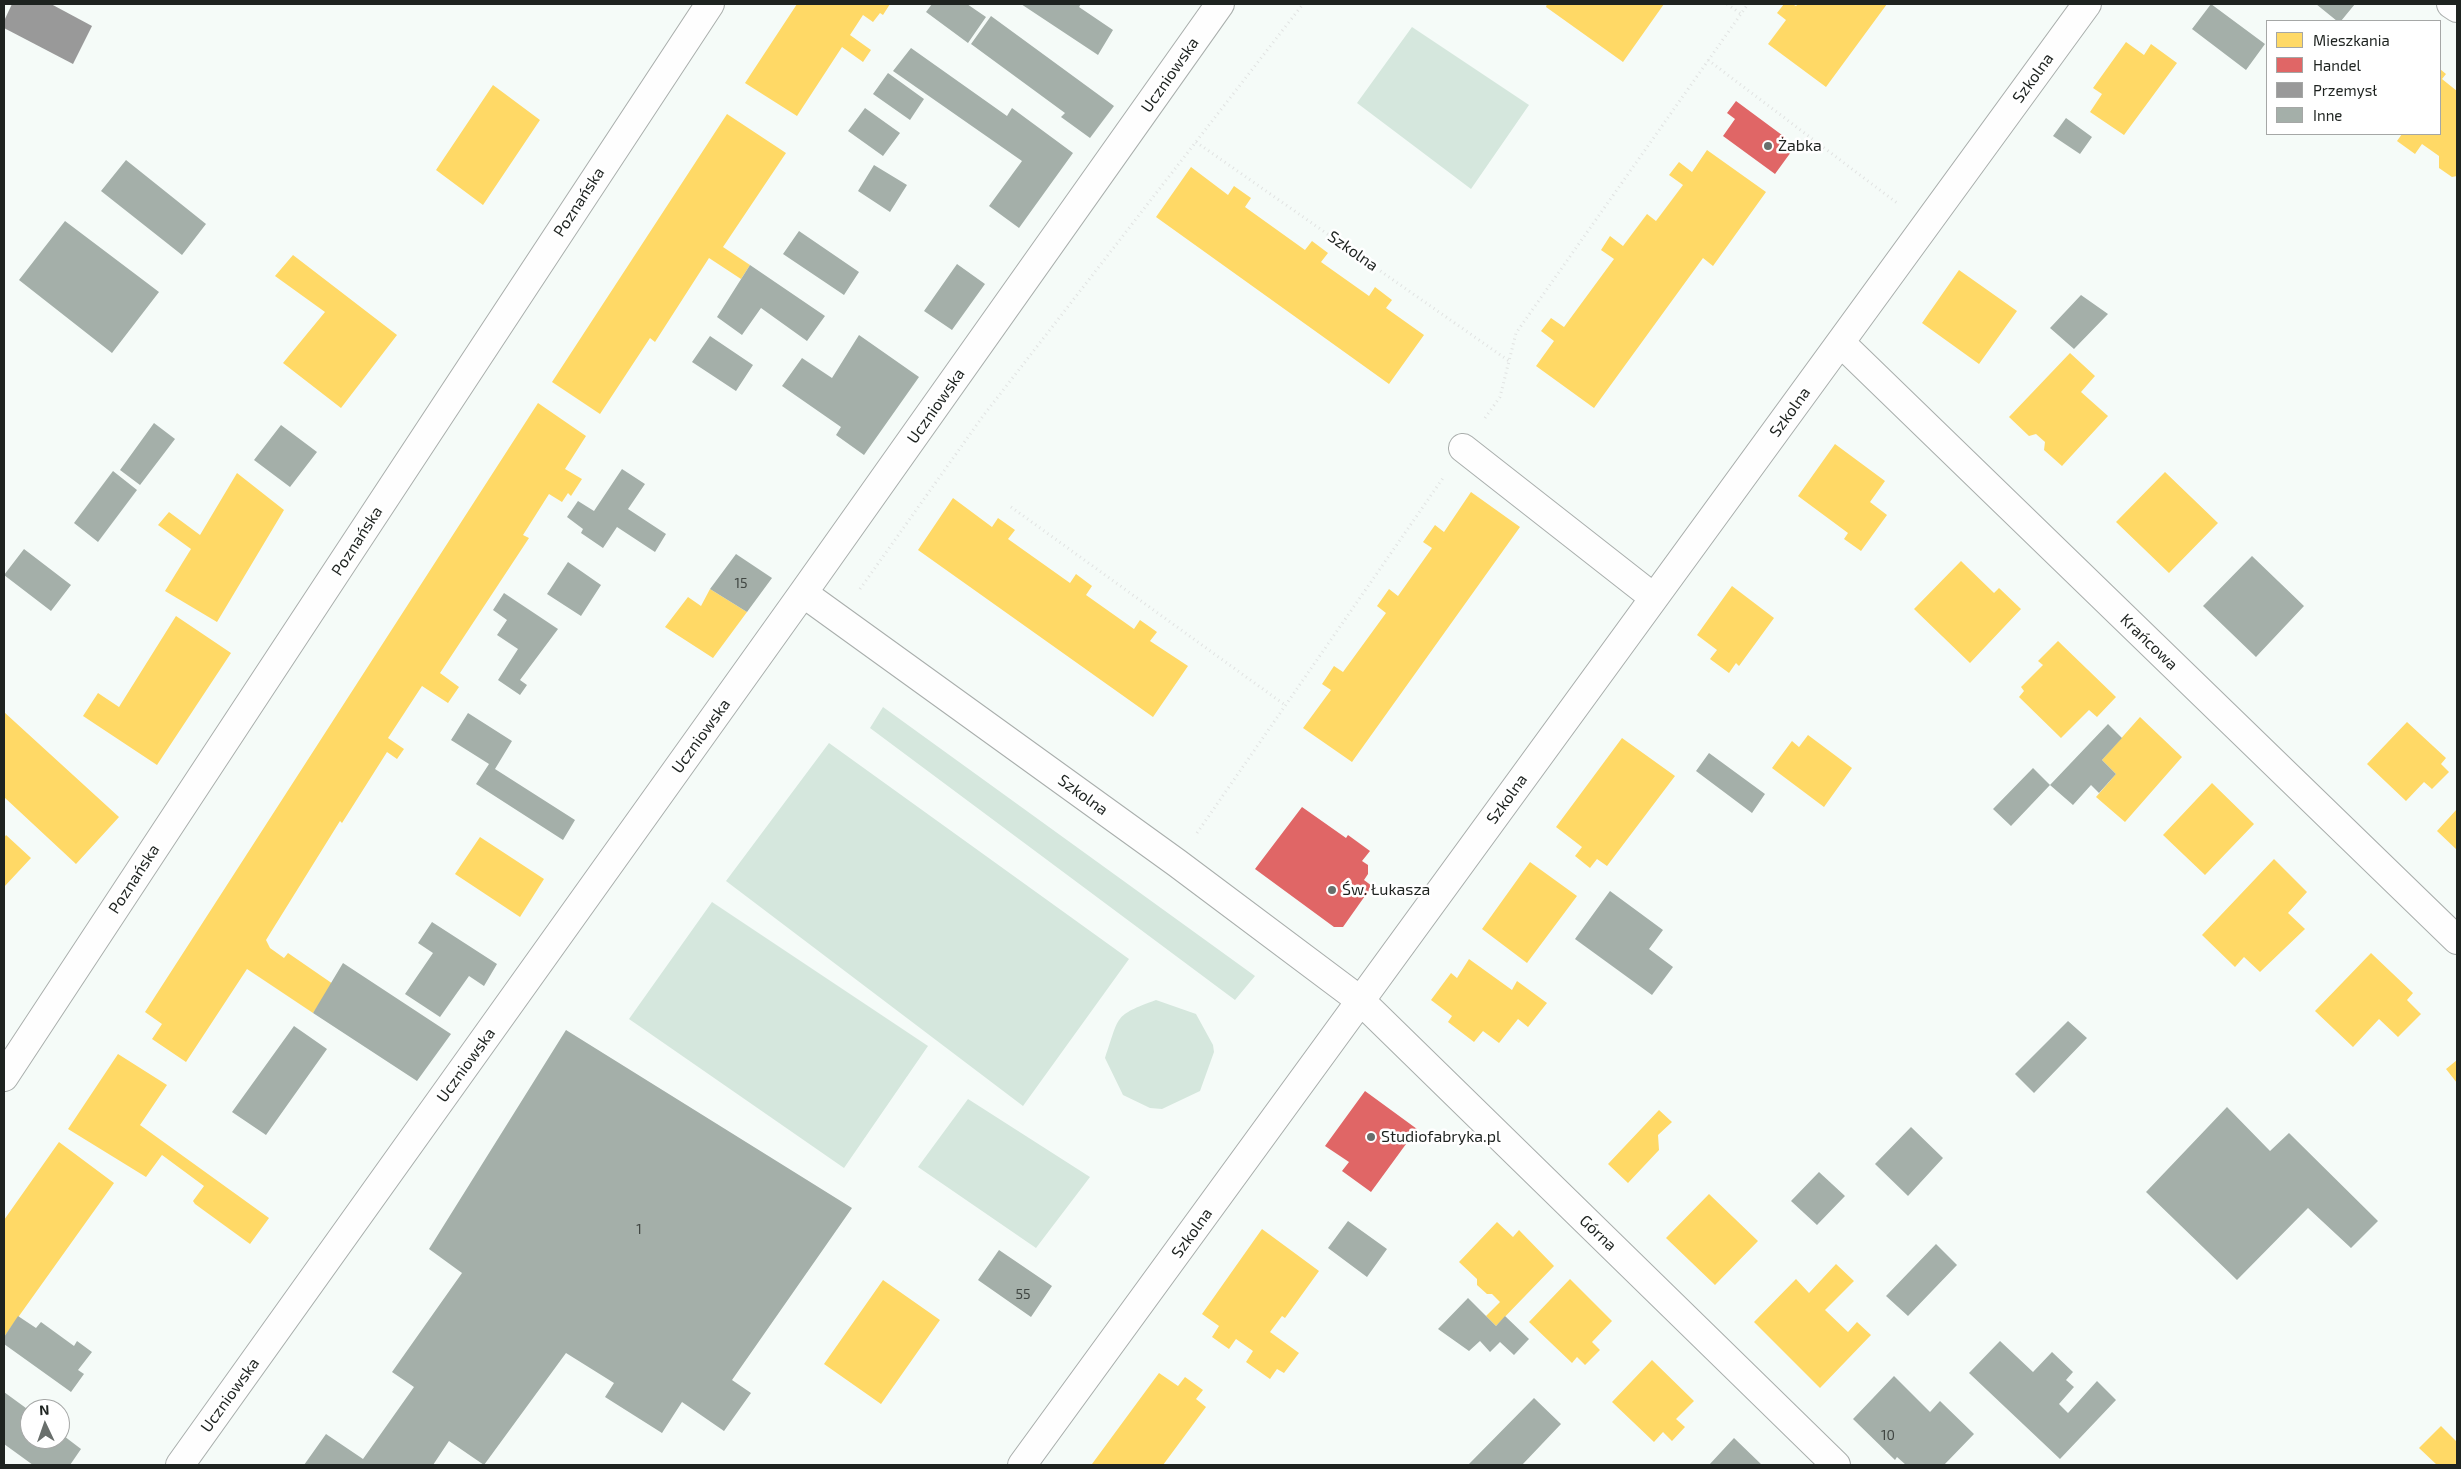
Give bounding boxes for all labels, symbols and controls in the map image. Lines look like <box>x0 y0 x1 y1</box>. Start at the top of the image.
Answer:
legend <box>2266 20 2441 135</box>
text: Mieszkania <box>2313 31 2390 49</box>
street label: Uczniowska <box>1137 34 1203 116</box>
street label: Szkolna <box>2008 49 2058 107</box>
text: Handel <box>2313 56 2361 74</box>
text: Przemysł <box>2313 81 2377 99</box>
text: Inne <box>2313 106 2342 124</box>
place label: Żabka <box>1778 136 1822 156</box>
marker: Żabka <box>1762 140 1774 152</box>
street label: Poznańska <box>549 164 609 240</box>
street label: Szkolna <box>1324 227 1382 275</box>
street label: Uczniowska <box>903 365 969 447</box>
street label: Szkolna <box>1765 383 1815 441</box>
street label: Poznańska <box>327 503 387 579</box>
house number: 15 <box>734 575 748 591</box>
street label: Krańcowa <box>2116 610 2182 674</box>
street label: Uczniowska <box>668 695 734 777</box>
street label: Szkolna <box>1054 770 1112 820</box>
street label: Szkolna <box>1482 770 1532 828</box>
street label: Poznańska <box>104 841 164 917</box>
place label: Św. Łukasza <box>1342 880 1430 900</box>
marker: Św. Łukasza <box>1326 884 1338 896</box>
street label: Uczniowska <box>433 1024 499 1106</box>
place label: Studiofabryka.pl <box>1381 1127 1501 1147</box>
marker: Studiofabryka.pl <box>1365 1131 1377 1143</box>
street label: Szkolna <box>1167 1204 1217 1262</box>
street label: Górna <box>1576 1211 1620 1255</box>
house number: 1 <box>636 1221 642 1237</box>
house number: 55 <box>1015 1286 1031 1302</box>
street label: Uczniowska <box>197 1354 263 1436</box>
north arrow <box>20 1399 70 1449</box>
text: N <box>39 1401 50 1418</box>
house number: 10 <box>1881 1427 1895 1443</box>

